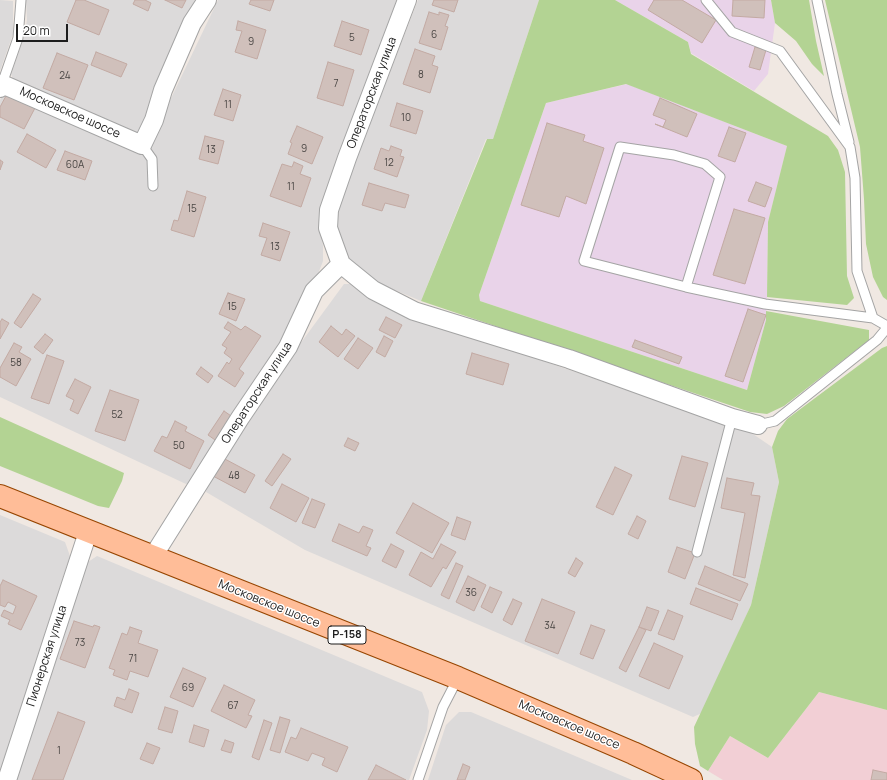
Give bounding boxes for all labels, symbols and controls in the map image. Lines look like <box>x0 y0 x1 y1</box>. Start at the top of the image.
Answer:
scale bar <box>18 16 70 42</box>
text: 20 m <box>23 22 50 39</box>
house number: 6 <box>431 29 437 41</box>
house number: 5 <box>349 32 355 44</box>
street label: Операторская улица <box>344 35 400 151</box>
house number: 9 <box>248 36 254 48</box>
house number: 8 <box>418 69 424 81</box>
house number: 24 <box>59 70 71 82</box>
house number: 7 <box>333 78 339 90</box>
street label: Московское шоссе <box>18 84 122 142</box>
house number: 11 <box>224 99 232 111</box>
house number: 10 <box>401 112 411 124</box>
house number: 9 <box>301 143 307 155</box>
house number: 13 <box>206 144 216 156</box>
house number: 12 <box>384 157 394 169</box>
house number: 60А <box>66 159 84 171</box>
house number: 11 <box>287 181 295 193</box>
house number: 15 <box>187 203 197 215</box>
house number: 13 <box>270 241 280 253</box>
house number: 15 <box>227 301 237 313</box>
street label: Операторская улица <box>219 339 295 447</box>
house number: 58 <box>10 357 22 369</box>
house number: 52 <box>111 409 123 421</box>
house number: 50 <box>173 440 185 452</box>
house number: 48 <box>228 470 240 482</box>
street label: Московское шоссе <box>216 577 322 631</box>
house number: 36 <box>465 587 477 599</box>
street label: Пионерская улица <box>24 604 70 708</box>
house number: 34 <box>544 620 556 632</box>
road number: Р-158 <box>328 626 366 644</box>
house number: 73 <box>75 637 85 649</box>
house number: 71 <box>129 653 137 665</box>
house number: 69 <box>182 682 194 694</box>
street label: Московское шоссе <box>516 697 622 753</box>
house number: 67 <box>227 700 239 712</box>
house number: 1 <box>57 745 61 757</box>

